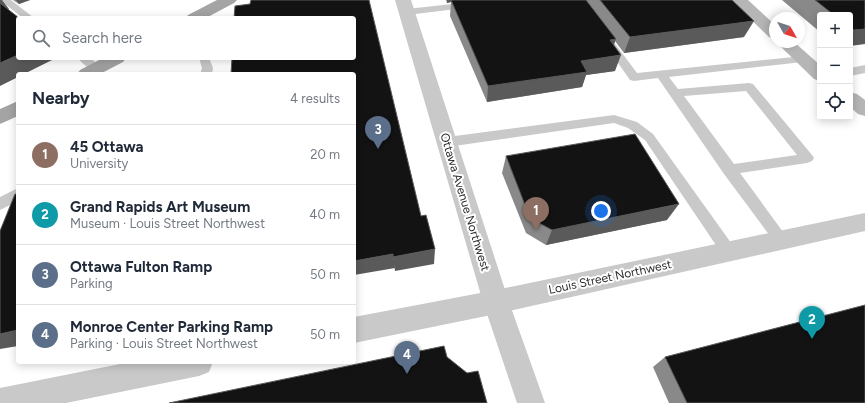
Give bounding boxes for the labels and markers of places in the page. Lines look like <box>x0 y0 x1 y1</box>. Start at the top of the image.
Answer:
pin: 3 <box>365 116 391 149</box>
pin: 1 <box>523 197 549 230</box>
pin: 2 <box>799 306 825 339</box>
pin: 4 <box>394 341 420 374</box>

